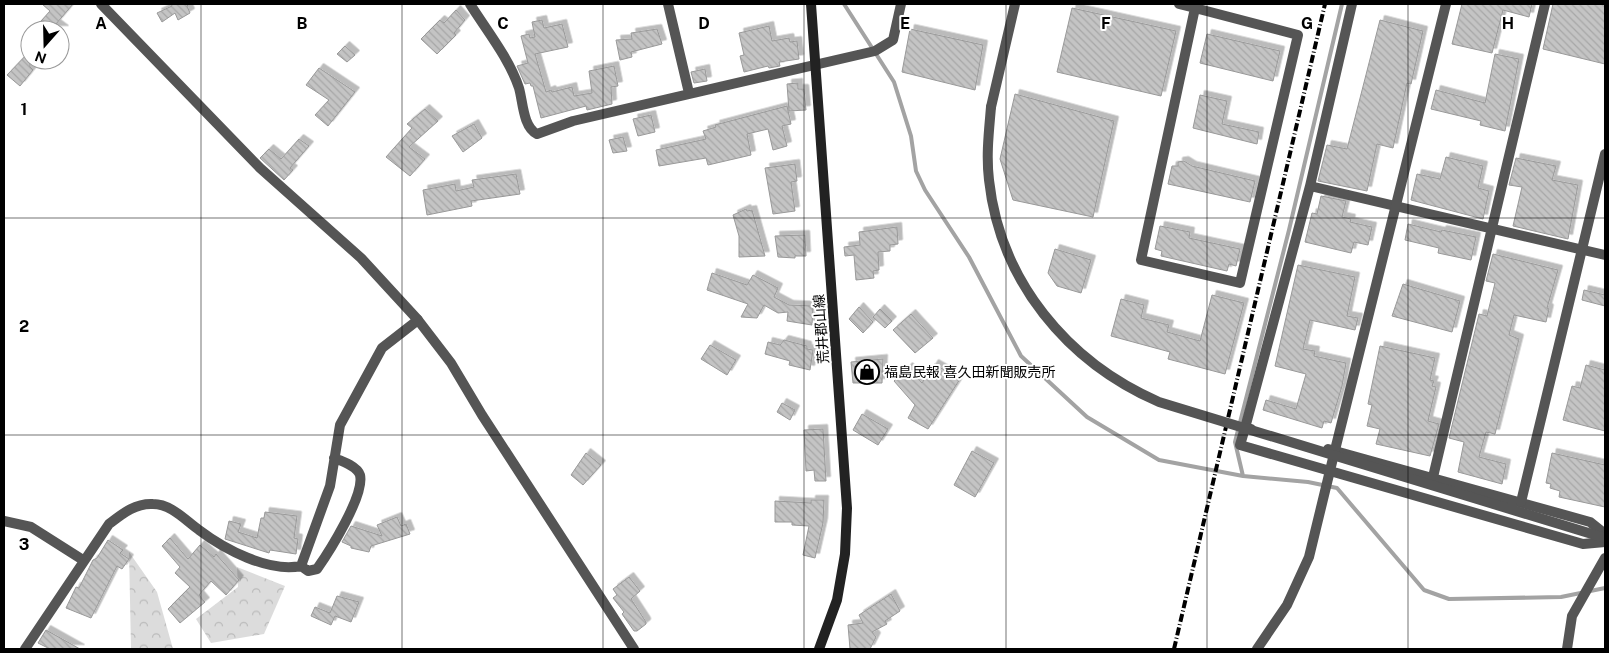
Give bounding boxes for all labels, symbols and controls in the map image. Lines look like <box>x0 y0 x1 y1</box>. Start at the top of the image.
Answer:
text: A <box>95 14 107 33</box>
text: B <box>297 14 308 33</box>
text: C <box>497 14 509 33</box>
text: D <box>698 14 710 33</box>
text: E <box>900 14 910 33</box>
text: F <box>1101 14 1111 33</box>
text: G <box>1301 14 1313 33</box>
text: H <box>1502 14 1514 33</box>
north arrow <box>20 20 70 70</box>
text: N <box>33 48 48 67</box>
text: 1 <box>21 100 27 119</box>
street label: 荒井郡山線 <box>811 294 831 364</box>
text: 2 <box>19 317 29 336</box>
shop icon: 福島民報 喜久田新聞販売所 <box>854 359 880 385</box>
place label: 福島民報 喜久田新聞販売所 <box>884 364 1055 380</box>
text: 3 <box>19 535 29 554</box>

